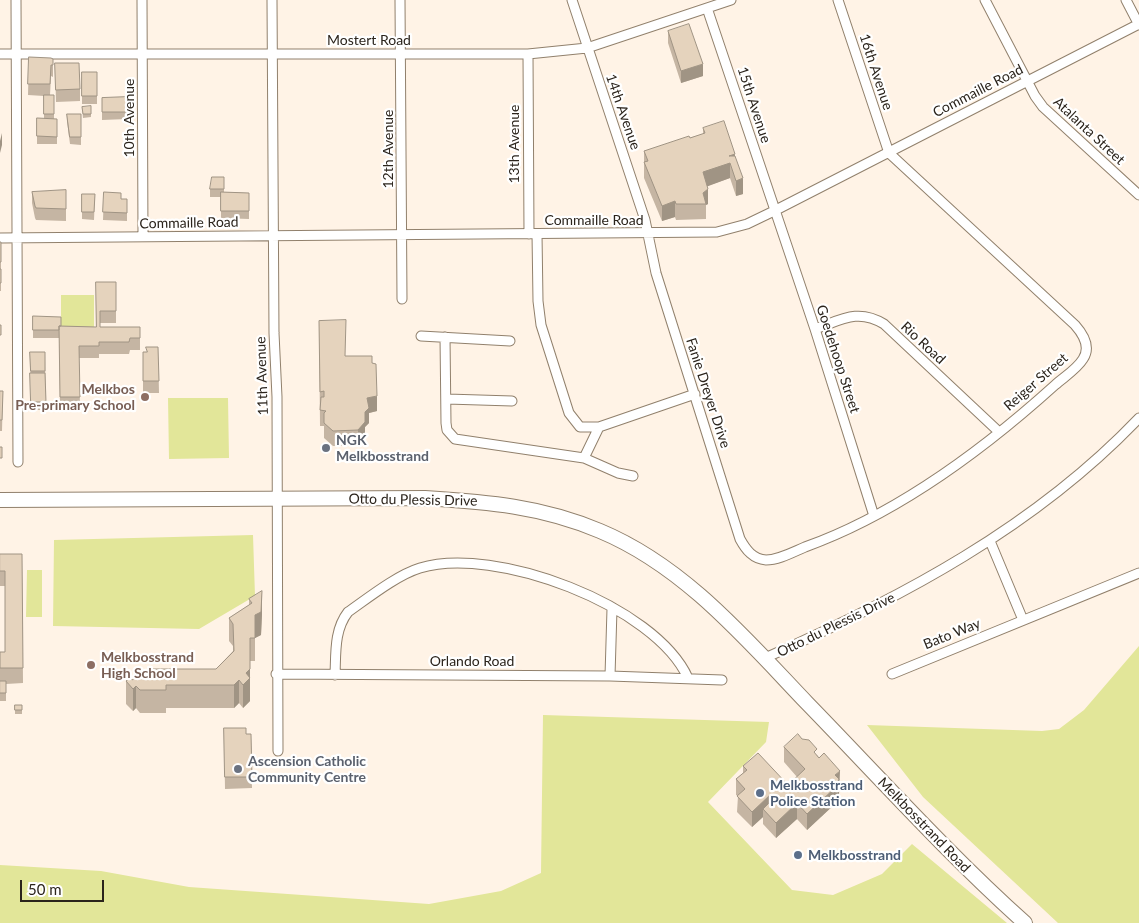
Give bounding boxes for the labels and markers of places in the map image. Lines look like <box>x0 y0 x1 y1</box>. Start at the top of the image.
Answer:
place label: Melkbos Pre-primary School <box>15 381 135 414</box>
marker: Melkbos Pre-primary School <box>139 391 151 403</box>
place label: NGK Melkbosstrand <box>336 432 429 464</box>
marker: NGK Melkbosstrand <box>320 442 332 454</box>
place label: Melkbosstrand High School <box>101 649 194 682</box>
marker: Melkbosstrand High School <box>85 659 97 671</box>
place label: Ascension Catholic Community Centre <box>248 753 366 786</box>
marker: Ascension Catholic Community Centre <box>232 763 244 775</box>
place label: Melkbosstrand Police Station <box>770 777 863 810</box>
marker: Melkbosstrand Police Station <box>754 787 766 799</box>
place label: Melkbosstrand <box>808 847 901 863</box>
marker: Melkbosstrand <box>792 849 804 861</box>

